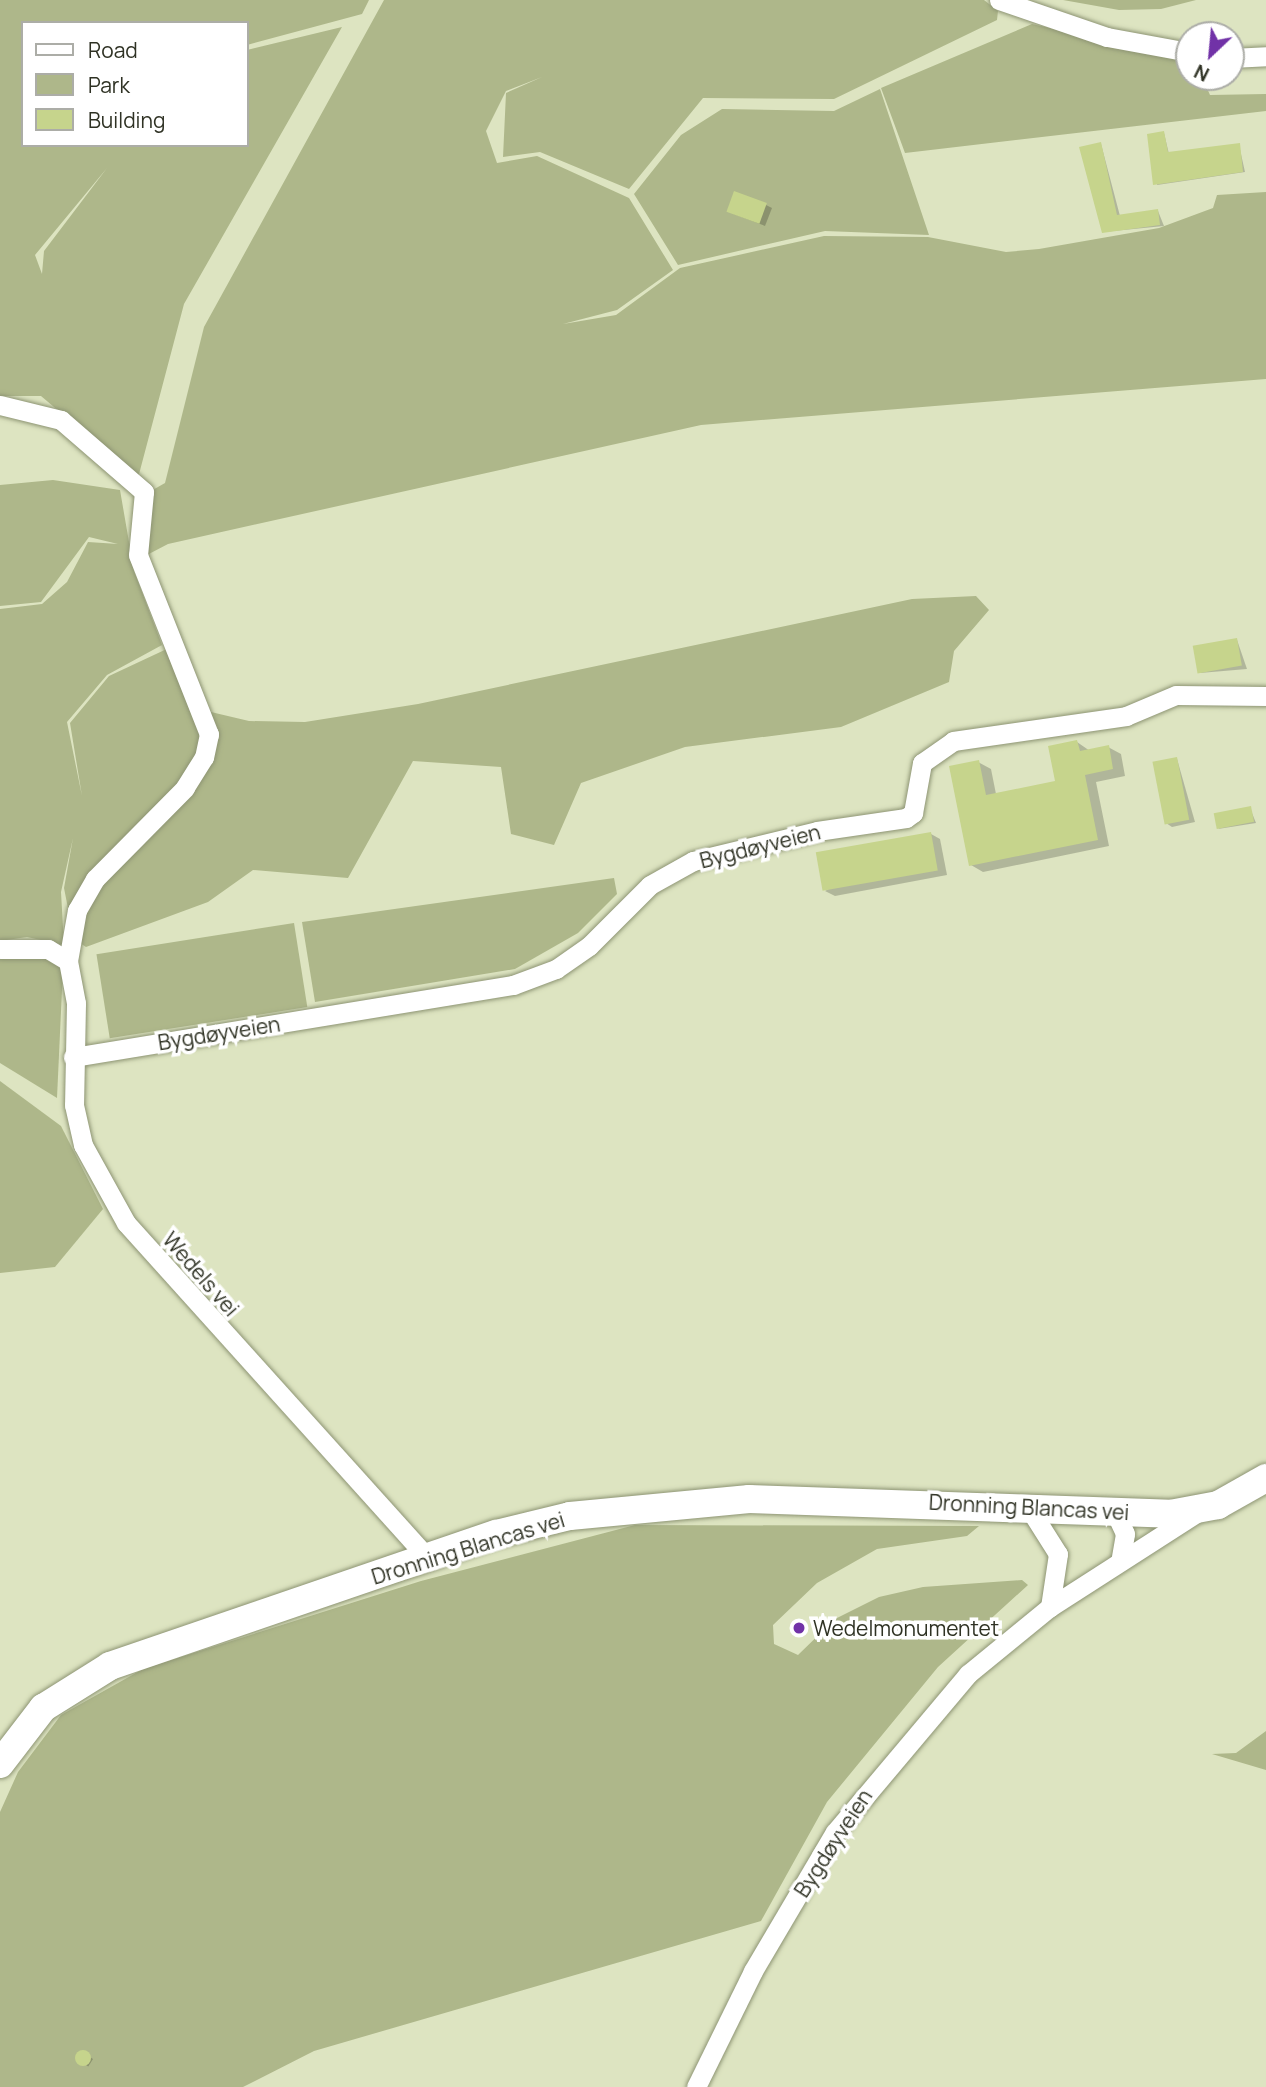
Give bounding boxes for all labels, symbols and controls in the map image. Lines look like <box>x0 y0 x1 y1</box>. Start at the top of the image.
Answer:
legend <box>21 21 248 147</box>
north arrow <box>1175 21 1245 91</box>
text: Road <box>88 36 138 64</box>
text: N <box>1190 58 1214 88</box>
text: Park <box>88 71 130 99</box>
text: Building <box>88 106 165 134</box>
street label: Bygdøyveien <box>697 819 823 873</box>
street label: Bygdøyveien <box>156 1011 282 1055</box>
street label: Wedels vei <box>158 1227 244 1321</box>
street label: Dronning Blancas vei <box>928 1489 1130 1525</box>
street label: Dronning Blancas vei <box>368 1507 568 1589</box>
place label: Wedelmonumentet <box>813 1615 999 1641</box>
marker: Wedelmonumentet <box>791 1620 807 1636</box>
street label: Bygdøyveien <box>789 1784 877 1902</box>

